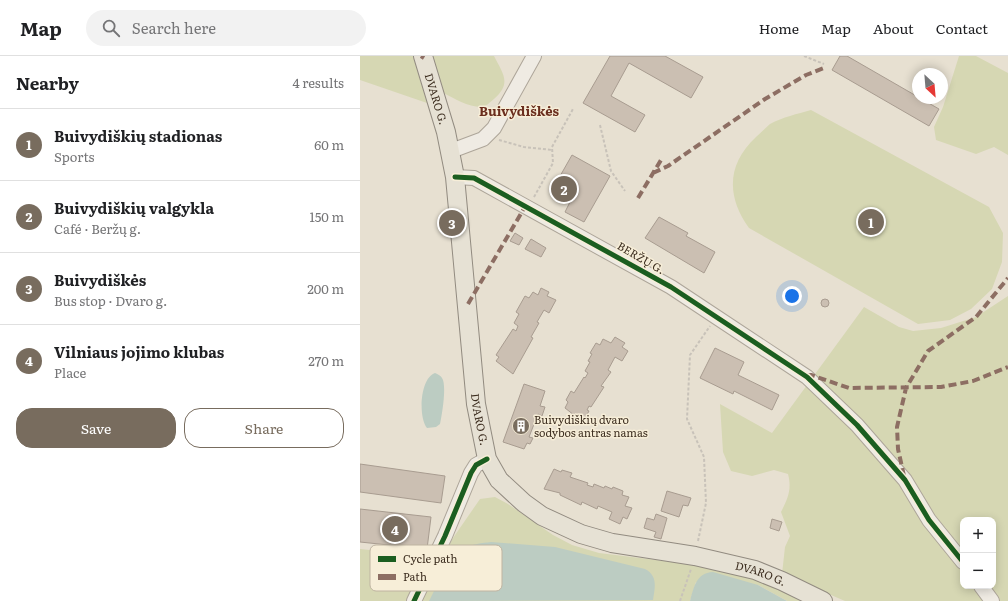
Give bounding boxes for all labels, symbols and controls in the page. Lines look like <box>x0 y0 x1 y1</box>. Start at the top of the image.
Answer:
search box <box>86 10 366 46</box>
text: Map <box>20 14 62 42</box>
text: Search here <box>132 16 216 39</box>
icon: search <box>100 17 122 39</box>
text: Home <box>759 18 799 38</box>
text: Map <box>821 18 851 38</box>
text: About <box>873 18 914 38</box>
text: Contact <box>936 18 988 38</box>
north arrow <box>912 68 948 104</box>
text: Nearby <box>16 70 79 95</box>
street label: DVARO G. <box>422 71 452 126</box>
text: 4 results <box>293 73 344 92</box>
district label: Buivydiškės <box>479 101 559 120</box>
text: Buivydiškių stadionas <box>54 124 222 147</box>
text: 1 <box>26 135 32 154</box>
text: 60 m <box>314 135 344 154</box>
text: Sports <box>54 147 94 166</box>
pin: 2 <box>551 174 577 204</box>
text: Buivydiškių valgykla <box>54 196 214 219</box>
text: 2 <box>26 207 32 226</box>
text: 150 m <box>309 207 344 226</box>
pin: 1 <box>858 207 884 237</box>
pin: 3 <box>439 208 465 238</box>
text: Café · Beržų g. <box>54 219 141 238</box>
street label: BERŽŲ G. <box>615 237 668 277</box>
text: Buivydiškės <box>54 268 146 291</box>
text: 3 <box>25 279 33 298</box>
text: 200 m <box>307 279 344 298</box>
your location <box>782 286 802 306</box>
text: Bus stop · Dvaro g. <box>54 291 167 310</box>
text: Vilniaus jojimo klubas <box>54 340 224 363</box>
text: 4 <box>25 351 33 370</box>
text: 270 m <box>308 351 344 370</box>
text: Place <box>54 363 86 382</box>
street label: DVARO G. <box>468 392 493 447</box>
button: Save <box>16 408 176 448</box>
button: Share <box>184 408 344 448</box>
place label: Buivydiškių dvaro sodybos antras namas <box>534 411 648 440</box>
building icon: Buivydiškių dvaro sodybos antras namas <box>511 416 531 436</box>
pin: 4 <box>382 514 408 544</box>
map controls <box>960 517 996 589</box>
button: + <box>960 517 996 553</box>
legend <box>370 545 502 591</box>
text: Cycle path <box>403 550 458 566</box>
button: − <box>960 553 996 589</box>
street label: DVARO G. <box>734 557 789 589</box>
text: Path <box>403 568 427 584</box>

